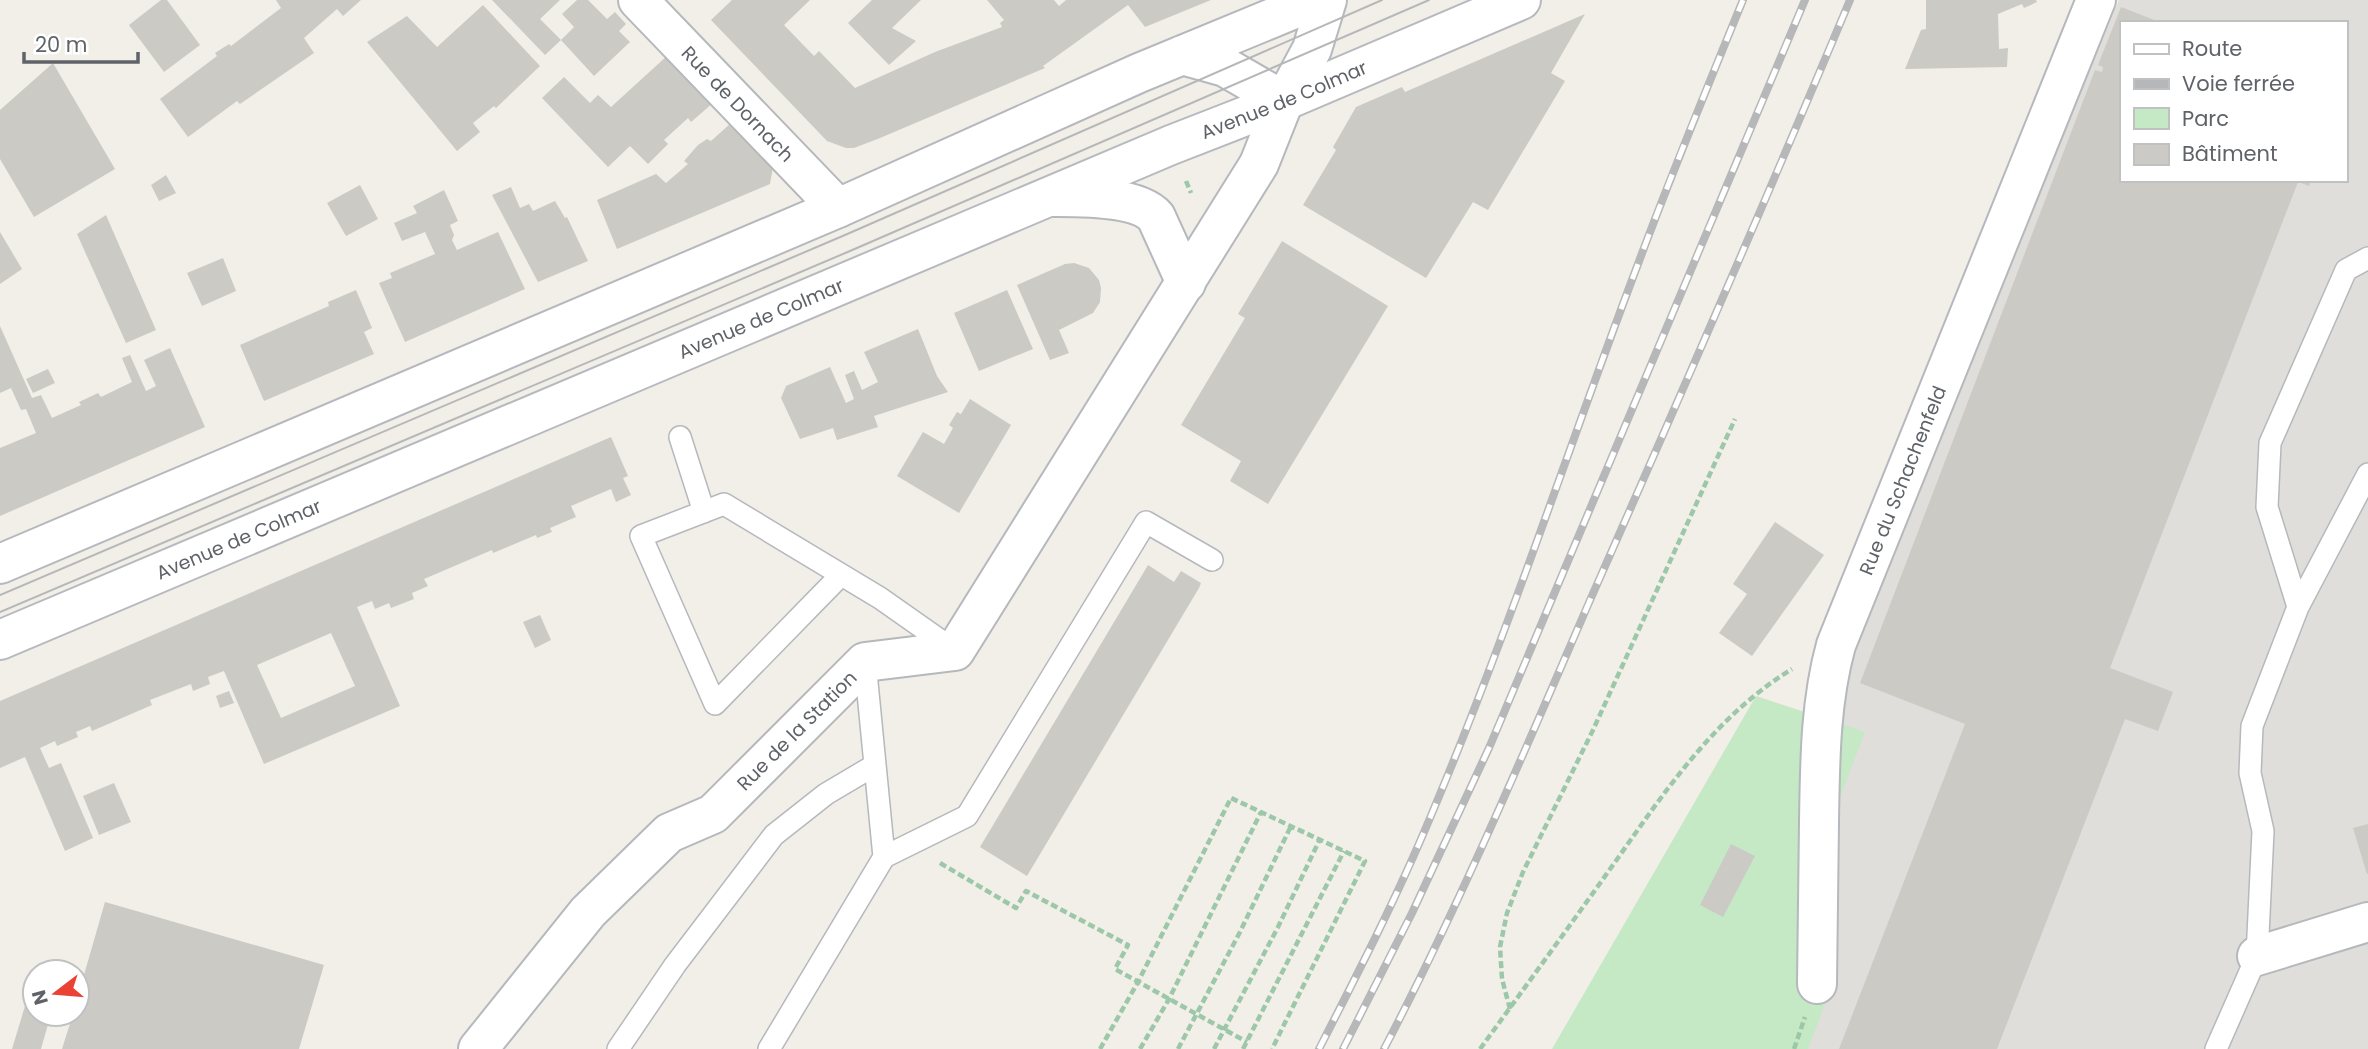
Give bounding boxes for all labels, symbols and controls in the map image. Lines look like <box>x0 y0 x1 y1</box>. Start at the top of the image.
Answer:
scale bar <box>24 21 138 65</box>
legend <box>2120 21 2347 182</box>
text: 20 m <box>35 30 88 59</box>
text: Route <box>2182 34 2242 63</box>
street label: Rue de Dornach <box>675 40 800 168</box>
street label: Avenue de Colmar <box>1197 54 1371 146</box>
text: Voie ferrée <box>2182 69 2295 98</box>
text: Parc <box>2182 104 2229 133</box>
text: Bâtiment <box>2182 139 2278 168</box>
street label: Avenue de Colmar <box>674 271 848 365</box>
street label: Rue du Schachenfeld <box>1852 382 1953 579</box>
street label: Avenue de Colmar <box>152 492 325 586</box>
street label: Rue de la Station <box>731 664 863 796</box>
north arrow <box>21 958 91 1028</box>
text: N <box>25 987 55 1008</box>

